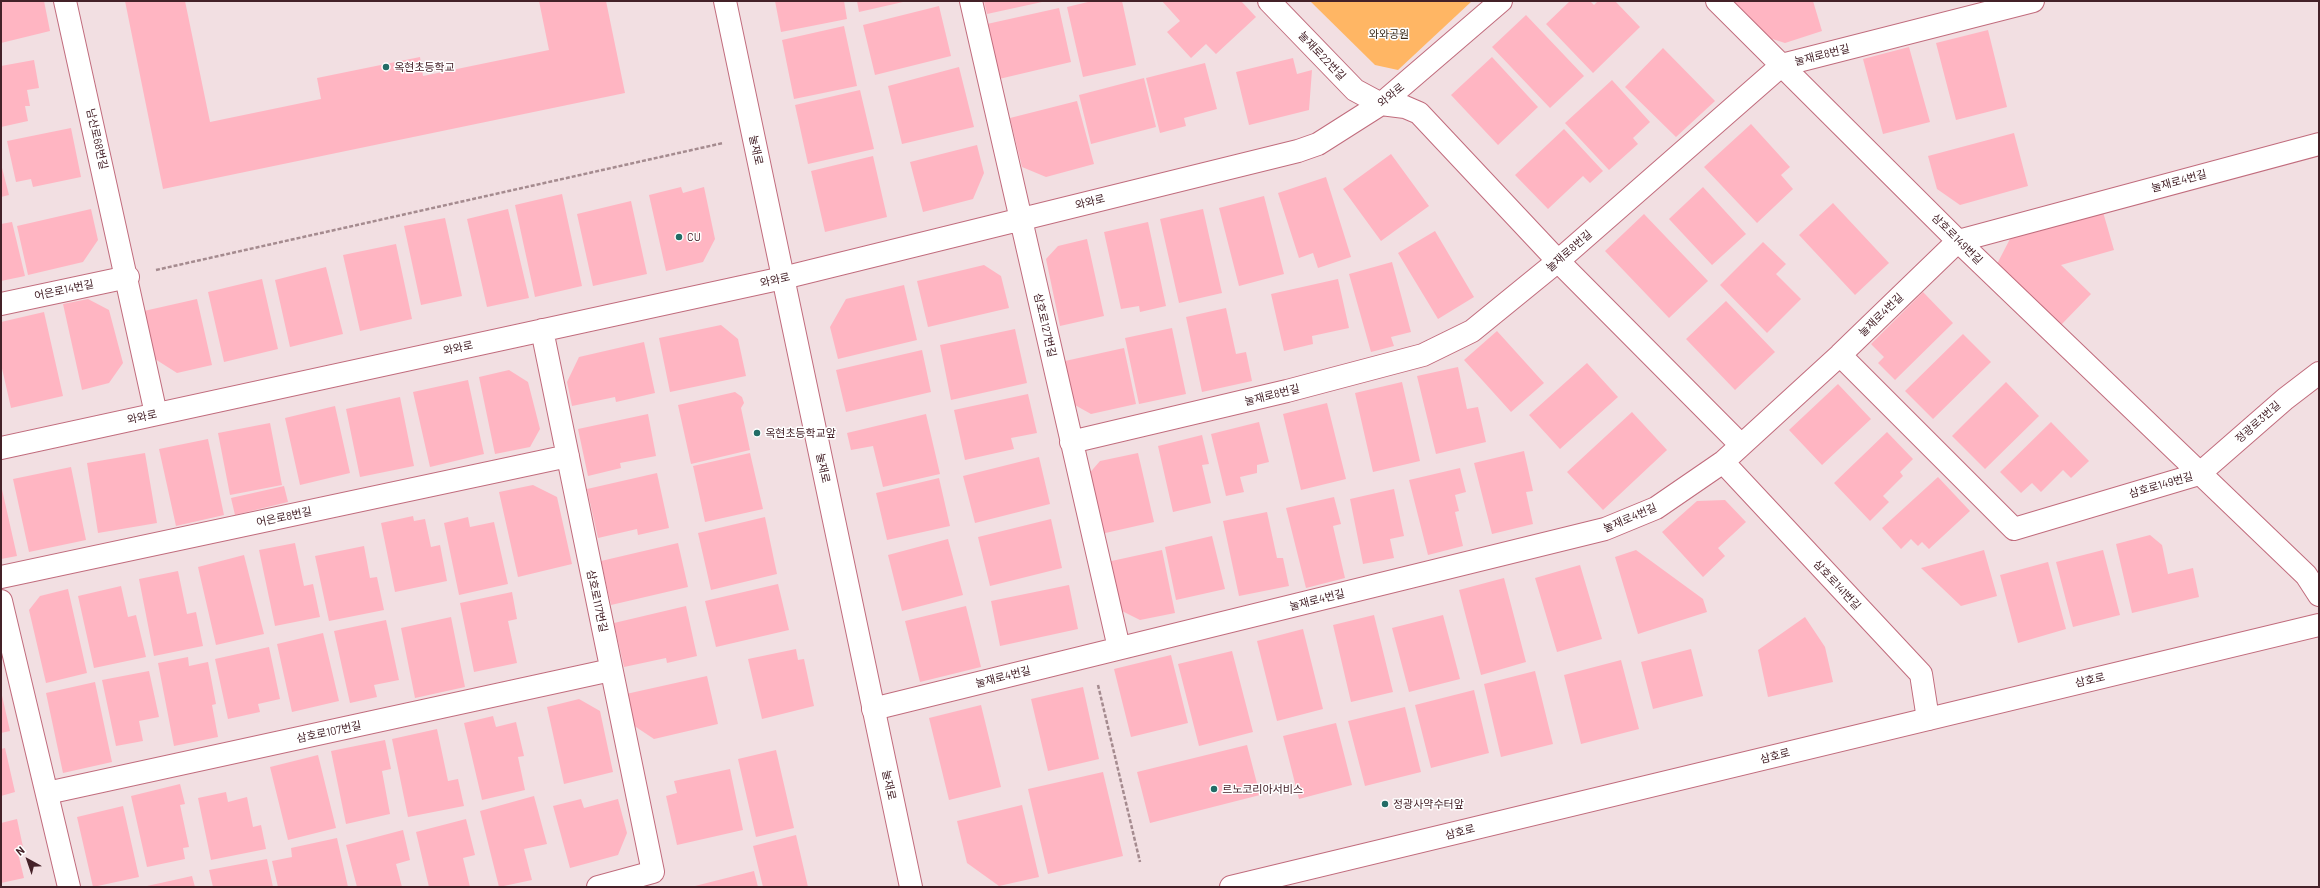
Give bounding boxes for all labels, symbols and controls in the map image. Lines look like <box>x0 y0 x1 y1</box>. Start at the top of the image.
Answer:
park label: 와와공원 <box>1369 27 1409 41</box>
street label: 눌재로22번길 <box>1296 29 1348 83</box>
street label: 눌재로8번길 <box>1793 42 1851 68</box>
place label: 옥현초등학교 <box>394 60 455 74</box>
marker: 옥현초등학교 <box>381 62 391 72</box>
street label: 와와로 <box>1375 80 1407 110</box>
street label: 남산로68번길 <box>84 107 110 171</box>
street label: 눌재로 <box>746 134 766 166</box>
street label: 눌재로4번길 <box>2150 167 2208 195</box>
street label: 와와로 <box>1074 192 1106 212</box>
street label: 삼호로149번길 <box>1929 211 1985 267</box>
street label: 눌재로8번길 <box>1543 228 1595 274</box>
place label: CU <box>687 230 701 244</box>
marker: CU <box>674 232 684 242</box>
street label: 와와로 <box>759 270 791 290</box>
street label: 어은로14번길 <box>33 277 95 303</box>
street label: 눌재로4번길 <box>1856 291 1906 339</box>
street label: 삼호로127번길 <box>1031 292 1059 358</box>
street label: 와와로 <box>442 338 474 358</box>
street label: 눌재로8번길 <box>1243 382 1301 408</box>
street label: 정광로3번길 <box>2233 398 2283 446</box>
street label: 와와로 <box>126 407 158 427</box>
place label: 옥현초등학교앞 <box>765 426 836 440</box>
marker: 옥현초등학교앞 <box>752 428 762 438</box>
street label: 눌재로 <box>813 452 833 484</box>
street label: 삼호로149번길 <box>2127 470 2195 500</box>
street label: 눌재로4번길 <box>1601 501 1659 535</box>
street label: 어은로8번길 <box>255 505 313 529</box>
street label: 삼호로141번길 <box>1811 557 1863 613</box>
street label: 삼호로117번길 <box>584 569 610 633</box>
street label: 눌재로4번길 <box>1288 587 1346 613</box>
street label: 눌재로4번길 <box>974 664 1032 690</box>
street label: 삼호로 <box>2074 670 2106 690</box>
street label: 삼호로107번길 <box>295 719 363 745</box>
street label: 삼호로 <box>1759 746 1791 766</box>
street label: 눌재로 <box>879 769 899 801</box>
place label: 르노코리아서비스 <box>1222 782 1303 796</box>
marker: 르노코리아서비스 <box>1209 784 1219 794</box>
place label: 정광사약수터앞 <box>1393 797 1464 811</box>
marker: 정광사약수터앞 <box>1380 799 1390 809</box>
street label: 삼호로 <box>1444 822 1476 842</box>
north arrow <box>8 840 48 880</box>
text: N <box>13 843 27 858</box>

